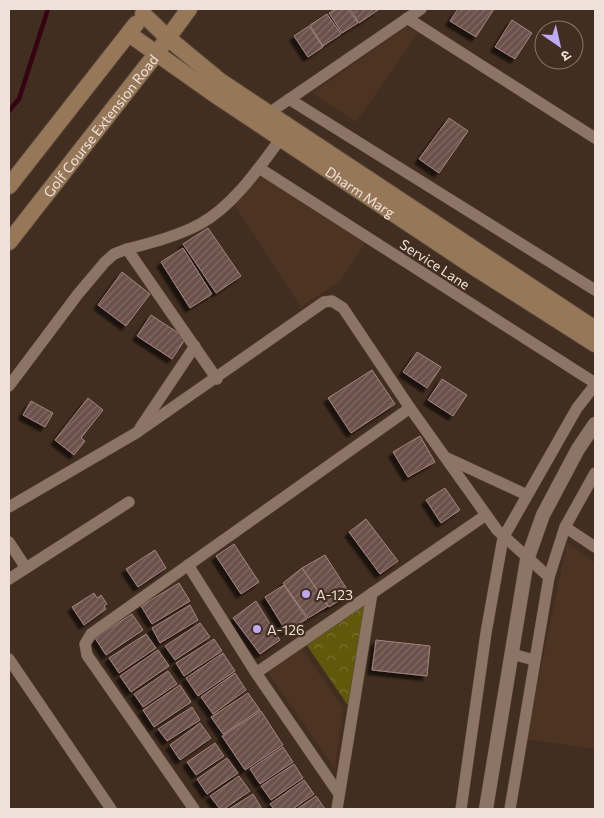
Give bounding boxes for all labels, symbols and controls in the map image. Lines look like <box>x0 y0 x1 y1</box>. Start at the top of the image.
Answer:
north arrow <box>534 20 584 70</box>
text: उ <box>558 47 575 66</box>
street label: Golf Course Extension Road <box>39 51 161 200</box>
street label: Dharm Marg <box>323 162 399 221</box>
street label: Service Lane <box>397 235 473 293</box>
place label: A-123 <box>316 586 353 603</box>
marker: A-123 <box>300 588 312 600</box>
place label: A-126 <box>267 621 305 638</box>
marker: A-126 <box>251 623 263 635</box>

